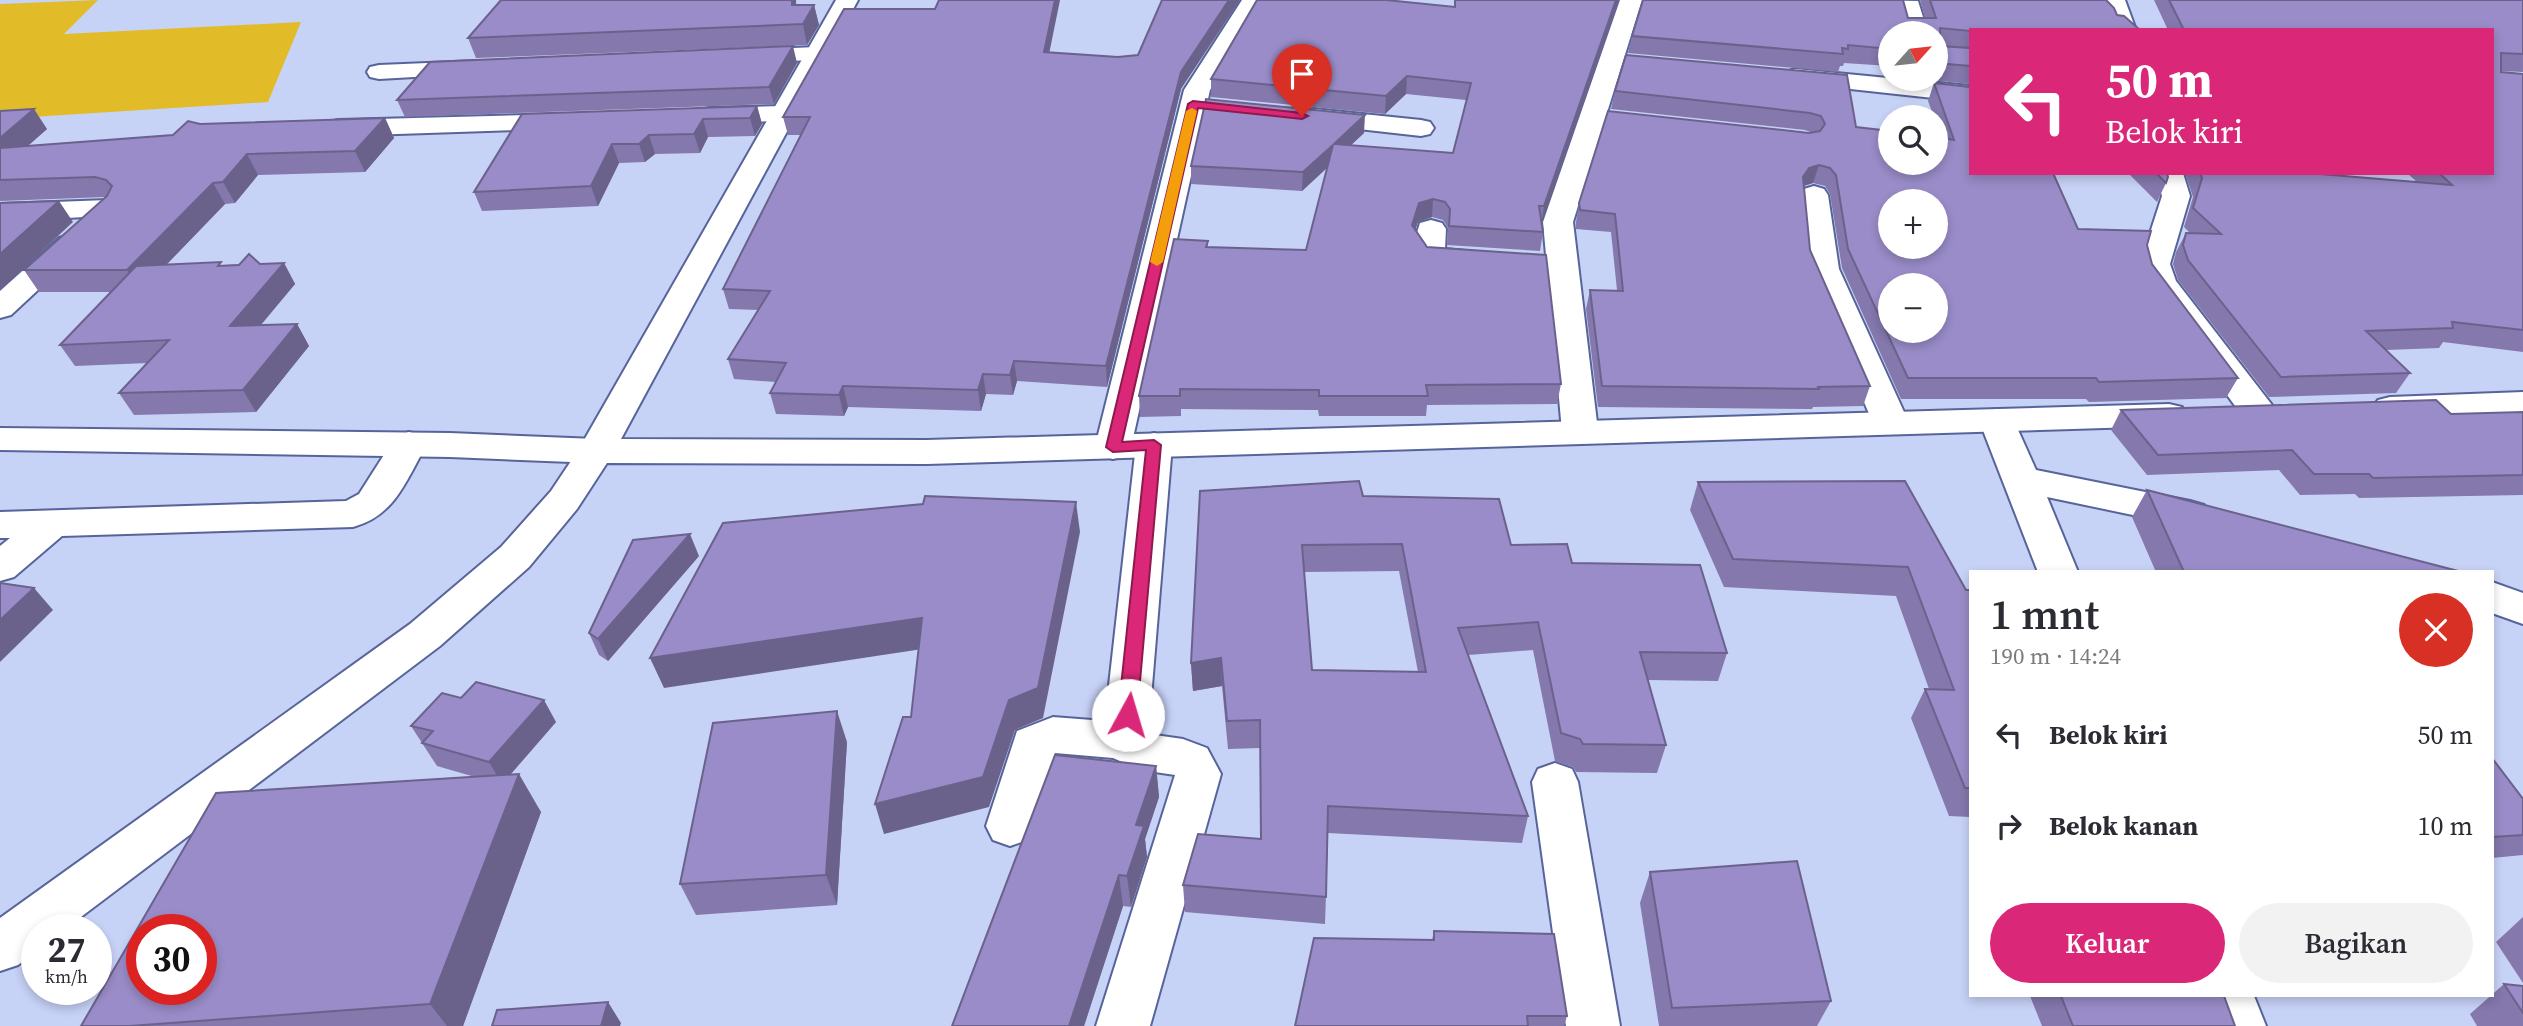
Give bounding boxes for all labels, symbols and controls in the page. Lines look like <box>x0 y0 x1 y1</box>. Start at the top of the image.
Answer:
north arrow <box>1878 21 1948 91</box>
map controls <box>1878 21 1948 343</box>
pin <box>1272 44 1332 116</box>
text: 50 m <box>2105 46 2213 113</box>
icon: arrive <box>1283 55 1321 93</box>
icon: left <box>1990 56 2081 147</box>
button: search <box>1878 105 1948 175</box>
text: Belok kiri <box>2105 110 2243 154</box>
button: + <box>1878 189 1948 259</box>
button: − <box>1878 273 1948 343</box>
text: 1 mnt <box>1990 585 2099 643</box>
button: close <box>2399 593 2473 667</box>
text: 190 m · 14:24 <box>1990 640 2121 672</box>
position arrow <box>1091 678 1165 752</box>
icon: left <box>1990 716 2028 754</box>
text: Belok kiri <box>2049 717 2167 753</box>
text: 50 m <box>2418 717 2473 753</box>
icon: right <box>1990 807 2028 845</box>
text: Belok kanan <box>2049 808 2198 844</box>
text: 10 m <box>2418 808 2473 844</box>
button: Keluar <box>1990 903 2225 983</box>
button: Bagikan <box>2239 903 2473 983</box>
speed limit sign: 30 <box>126 914 217 1005</box>
text: 27 <box>48 926 85 974</box>
text: km/h <box>45 964 88 989</box>

